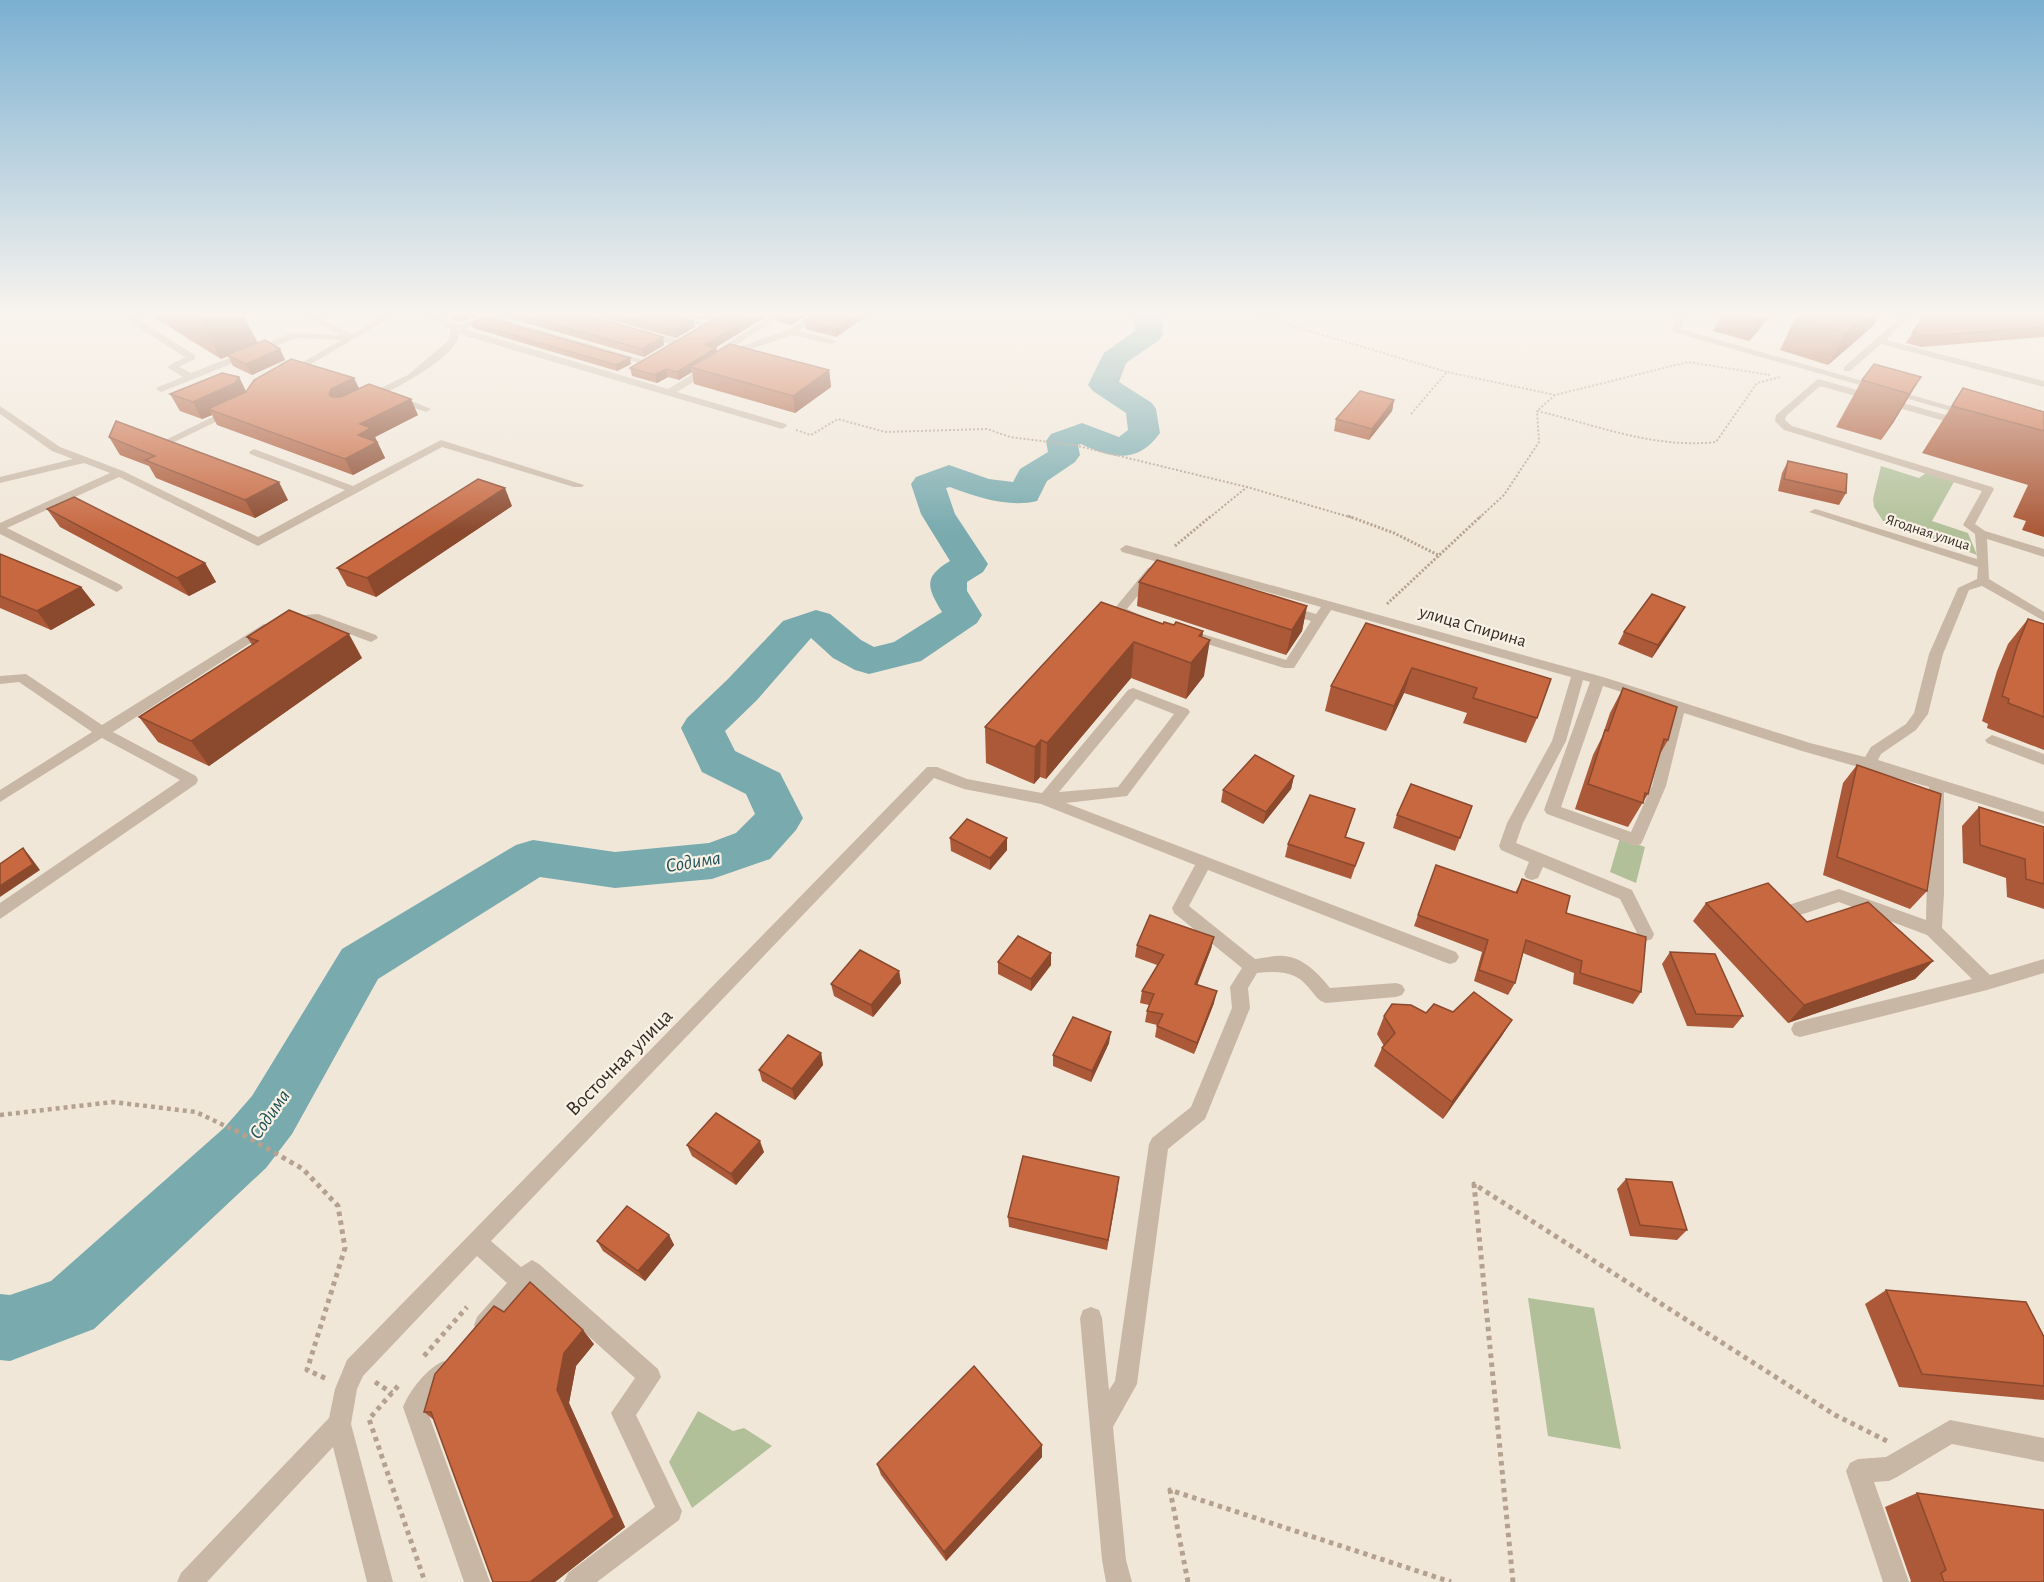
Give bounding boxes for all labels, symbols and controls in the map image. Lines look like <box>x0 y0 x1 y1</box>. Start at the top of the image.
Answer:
street label: Ягодная улица <box>1884 512 1972 553</box>
street label: улица Спирина <box>1416 603 1528 651</box>
water label: Содима <box>664 848 722 876</box>
street label: Восточная улица <box>562 1005 677 1120</box>
water label: Содима <box>246 1086 294 1143</box>

